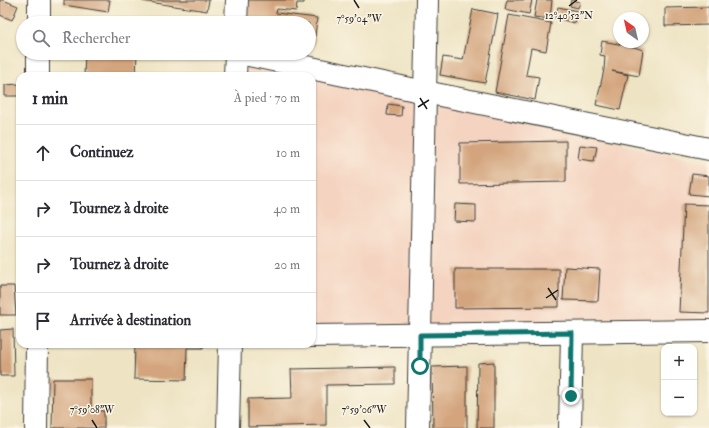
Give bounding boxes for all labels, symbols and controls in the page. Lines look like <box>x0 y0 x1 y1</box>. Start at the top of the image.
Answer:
text: 12°40'52"N <box>545 10 593 22</box>
north arrow <box>613 12 649 48</box>
text: 7°59'04"W <box>336 13 382 25</box>
search box <box>16 16 316 60</box>
icon: search <box>30 27 52 49</box>
text: Rechercher <box>62 29 130 48</box>
text: 1 min <box>32 88 68 109</box>
text: À pied · 70 m <box>234 90 300 106</box>
icon: ahead <box>32 142 54 164</box>
text: Continuez <box>70 143 134 162</box>
text: 10 m <box>276 145 300 161</box>
icon: right <box>32 198 54 220</box>
text: Tournez à droite <box>70 199 169 218</box>
text: 40 m <box>274 201 300 217</box>
icon: right <box>32 254 54 276</box>
text: Tournez à droite <box>70 255 169 274</box>
text: 20 m <box>274 257 300 273</box>
icon: arrive <box>32 310 54 332</box>
text: Arrivée à destination <box>70 311 191 330</box>
map controls <box>661 344 697 416</box>
button: + <box>661 344 697 380</box>
route start <box>411 357 429 375</box>
button: − <box>661 380 697 416</box>
route end <box>562 387 580 405</box>
text: 7°59'08"W <box>70 404 115 416</box>
text: 7°59'06"W <box>342 404 387 416</box>

